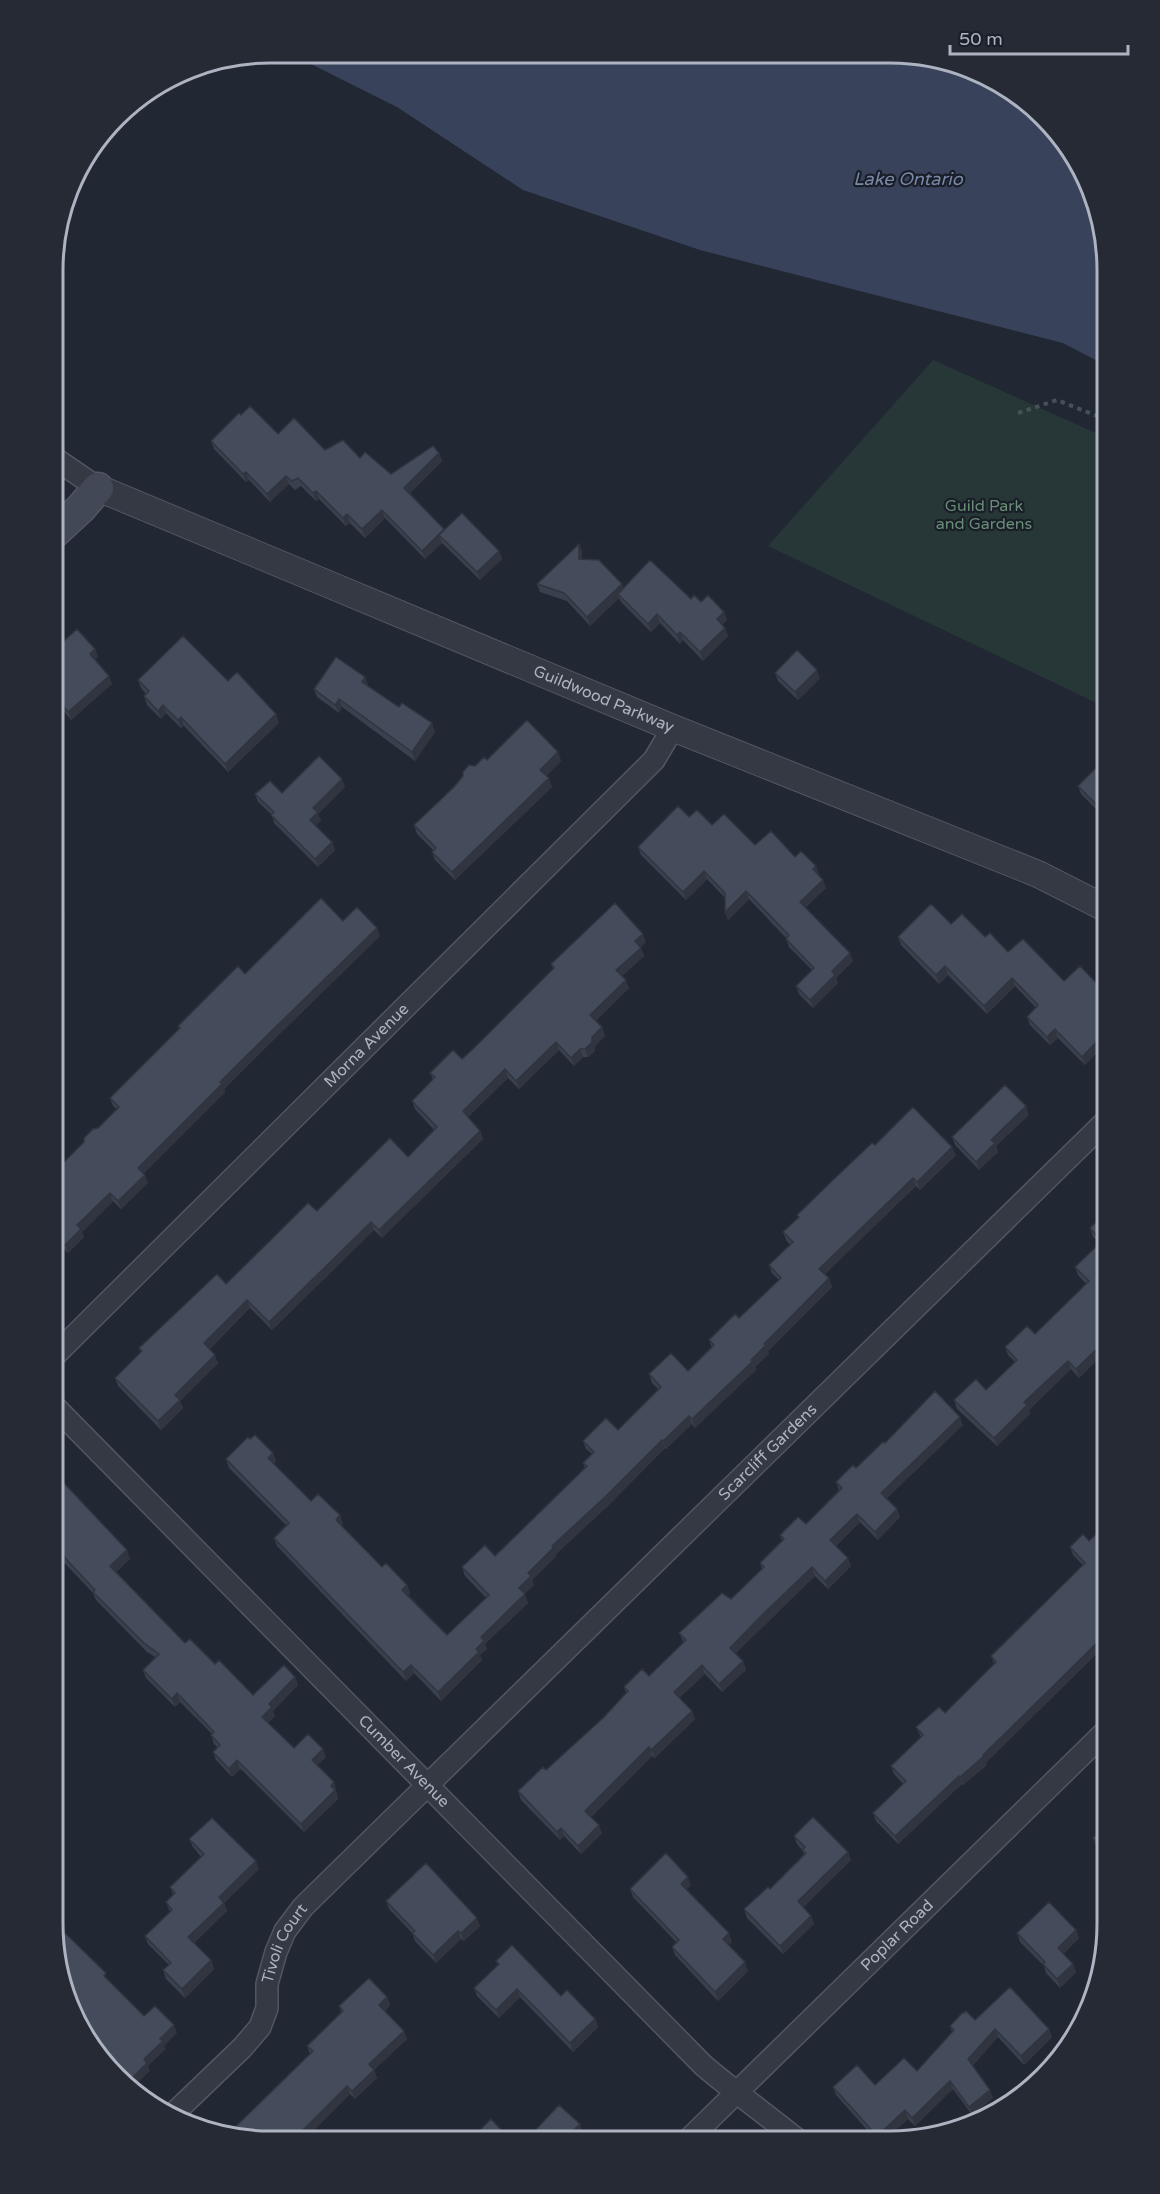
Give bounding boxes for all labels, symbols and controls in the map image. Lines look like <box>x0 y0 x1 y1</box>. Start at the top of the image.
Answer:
scale bar <box>950 18 1128 56</box>
text: 50 m <box>959 28 1003 50</box>
water label: Lake Ontario <box>853 168 964 190</box>
park label: Guild Park and Gardens <box>936 496 1032 534</box>
street label: Guildwood Parkway <box>530 661 677 737</box>
street label: Morna Avenue <box>320 999 413 1092</box>
street label: Scarcliff Gardens <box>714 1400 821 1505</box>
street label: Cumber Avenue <box>354 1711 454 1812</box>
street label: Poplar Road <box>857 1895 938 1975</box>
street label: Tivoli Court <box>258 1900 312 1986</box>

